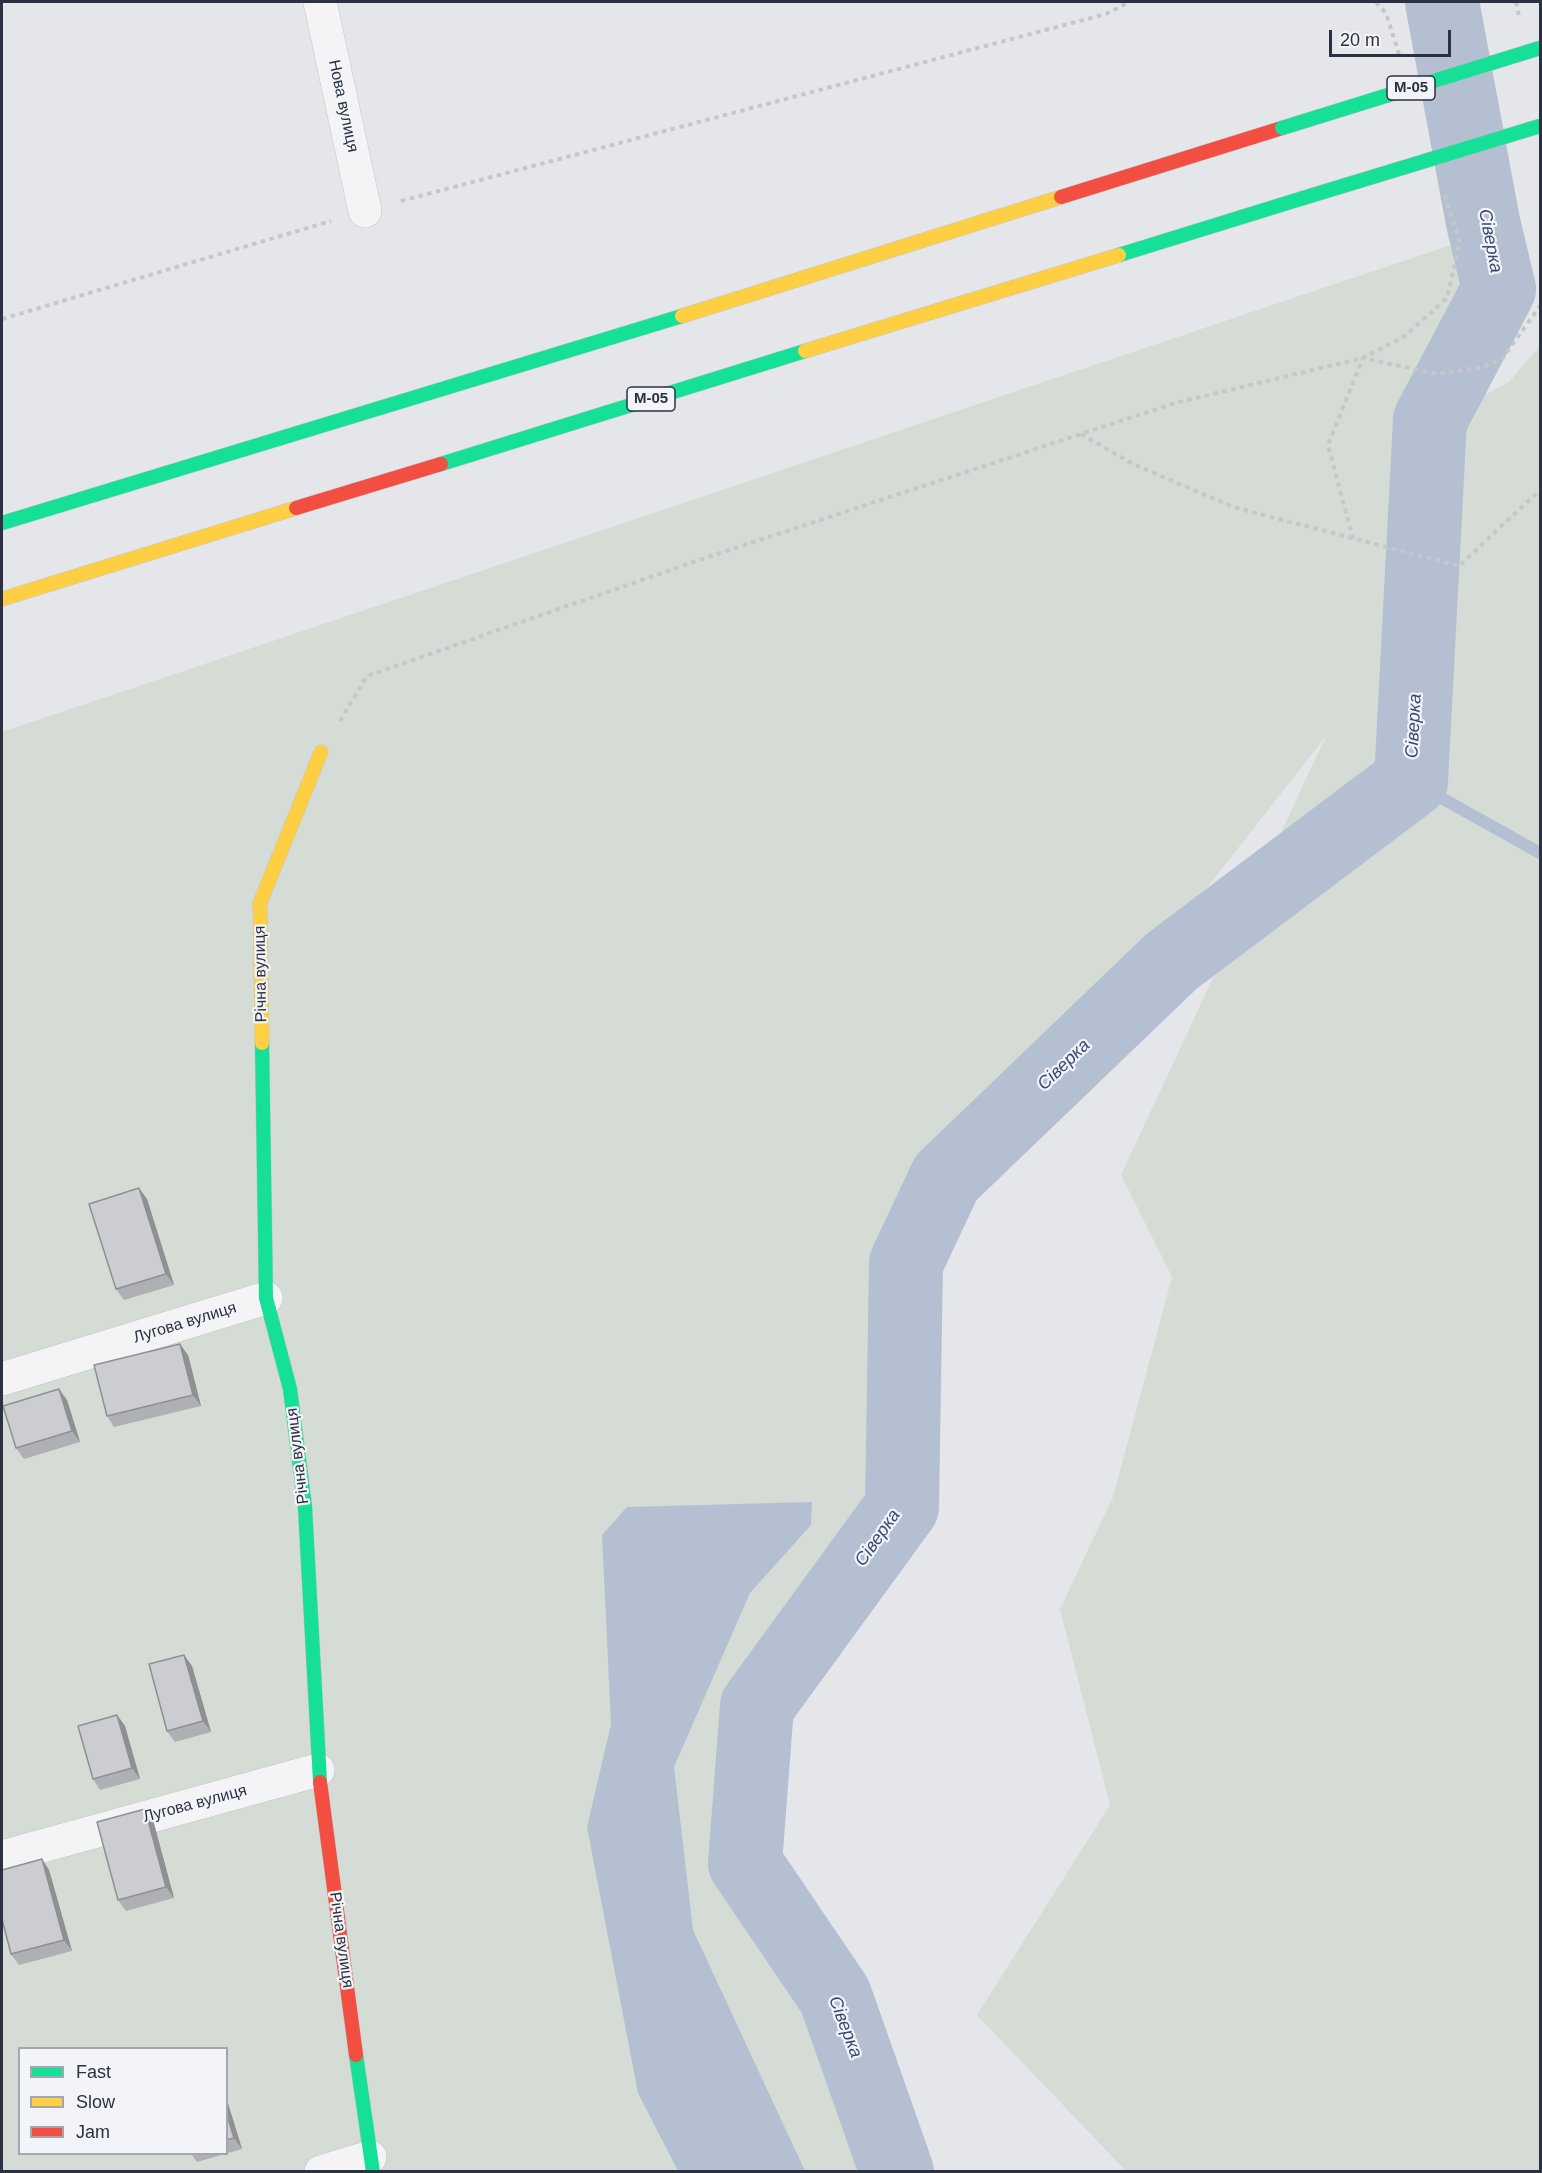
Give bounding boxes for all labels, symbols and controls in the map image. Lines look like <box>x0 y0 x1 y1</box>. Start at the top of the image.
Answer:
scale bar <box>1332 18 1454 56</box>
text: 20 m <box>1340 30 1380 50</box>
street label: Нова вулиця <box>324 58 362 154</box>
road number: М-05 <box>1387 76 1435 100</box>
water label: Сіверка <box>1473 207 1507 275</box>
road number: М-05 <box>627 387 675 411</box>
water label: Сіверка <box>1402 693 1426 759</box>
street label: Річна вулиця <box>251 926 271 1022</box>
water label: Сіверка <box>1033 1035 1095 1095</box>
street label: Лугова вулиця <box>131 1298 239 1348</box>
street label: Річна вулиця <box>283 1407 313 1505</box>
water label: Сіверка <box>851 1505 905 1571</box>
street label: Лугова вулиця <box>141 1781 249 1827</box>
street label: Річна вулиця <box>325 1891 357 1989</box>
water label: Сіверка <box>823 1993 867 2061</box>
legend <box>18 2047 228 2155</box>
text: Fast <box>76 2062 111 2082</box>
text: Slow <box>76 2092 115 2112</box>
text: Jam <box>76 2122 110 2142</box>

